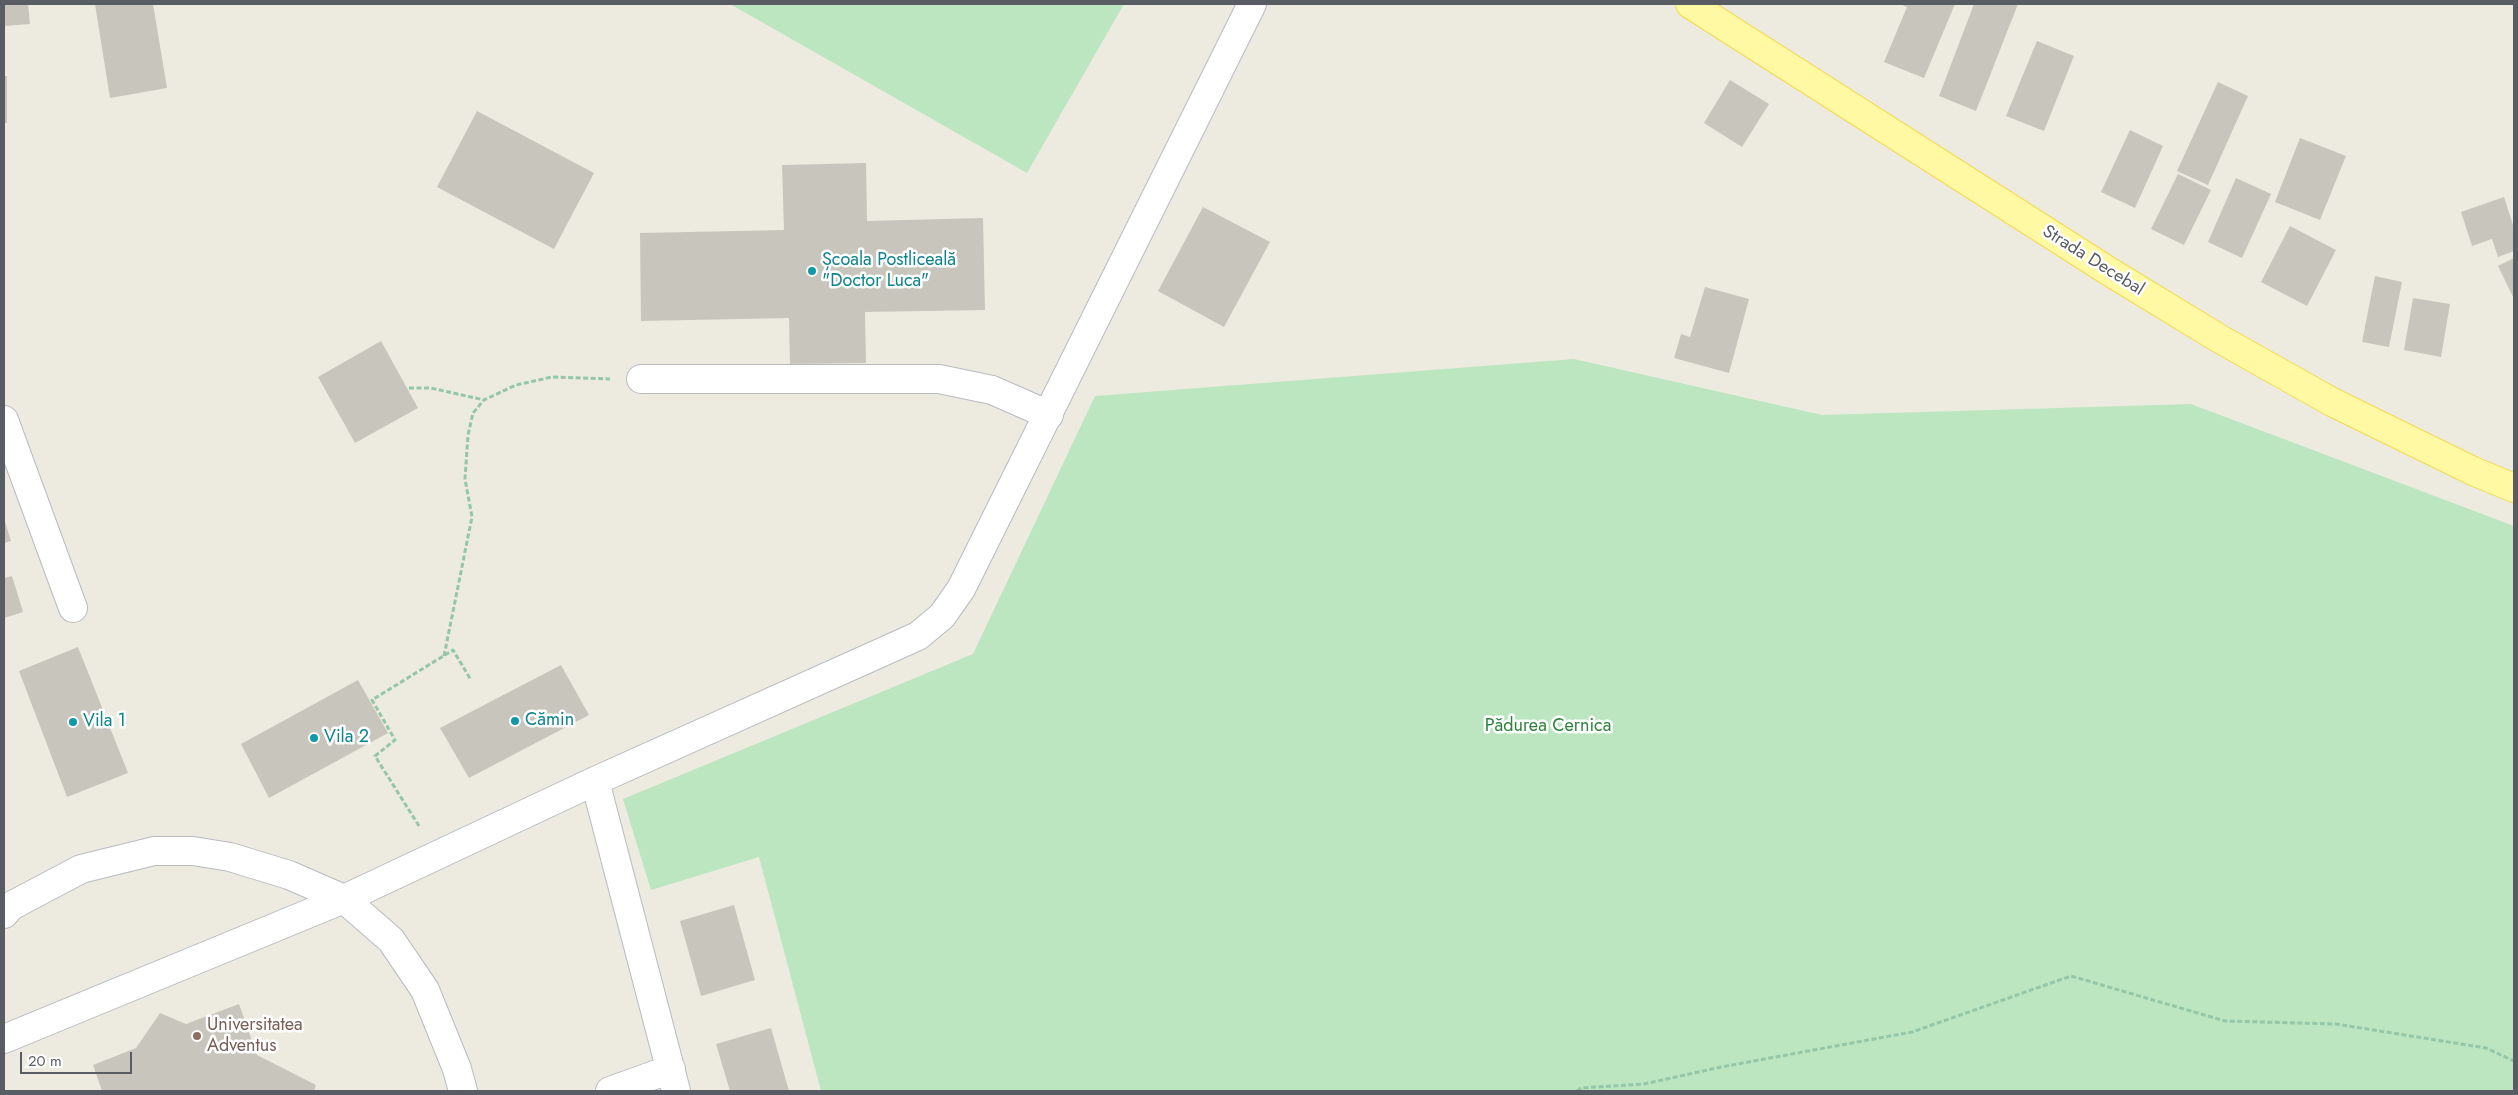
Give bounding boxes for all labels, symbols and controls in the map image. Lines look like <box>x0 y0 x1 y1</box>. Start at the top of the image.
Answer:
street label: Strada Decebal <box>2038 221 2148 301</box>
place label: Școala Postliceală "Doctor Luca" <box>822 250 956 292</box>
marker: Școala Postliceală "Doctor Luca" <box>806 265 818 277</box>
place label: Cămin <box>525 710 574 732</box>
place label: Vila 1 <box>83 711 126 733</box>
marker: Cămin <box>509 715 521 727</box>
marker: Vila 1 <box>67 716 79 728</box>
park label: Pădurea Cernica <box>1485 716 1611 738</box>
place label: Vila 2 <box>324 727 369 749</box>
marker: Vila 2 <box>308 732 320 744</box>
place label: Universitatea Adventus <box>207 1015 303 1058</box>
marker: Universitatea Adventus <box>191 1030 203 1042</box>
scale bar <box>22 1042 135 1074</box>
text: 20 m <box>28 1050 62 1072</box>

